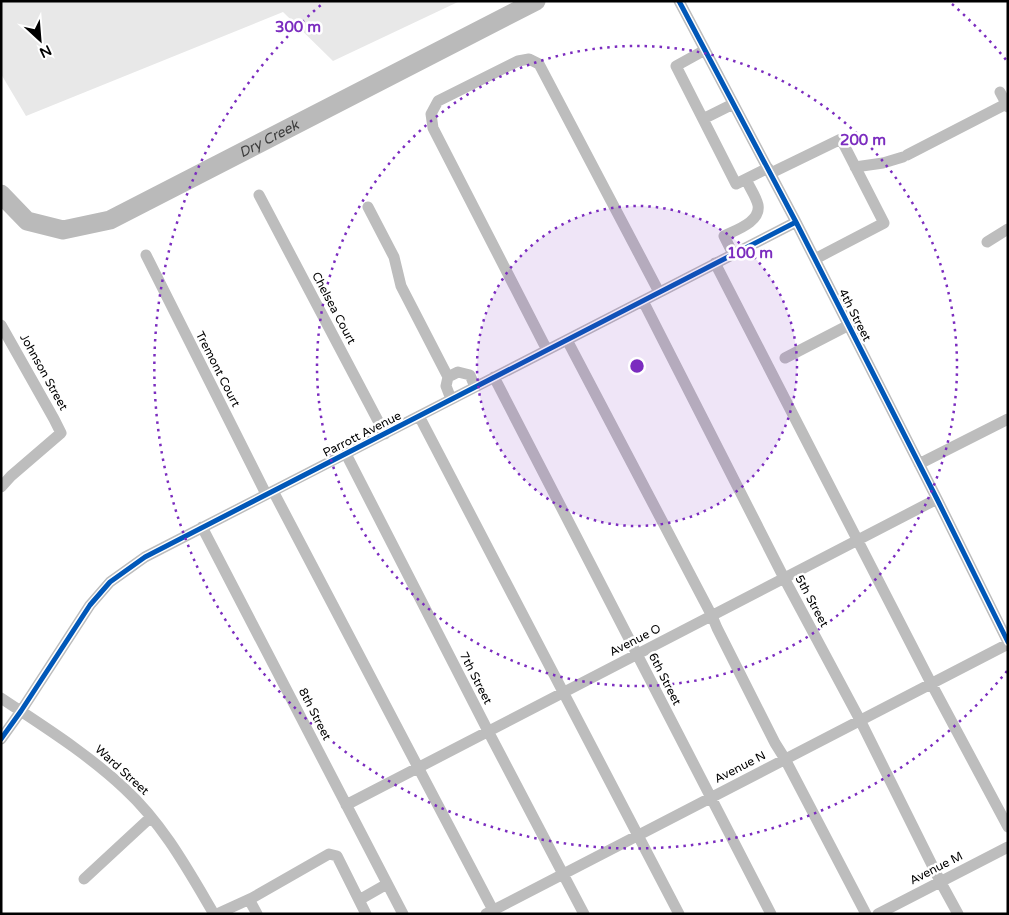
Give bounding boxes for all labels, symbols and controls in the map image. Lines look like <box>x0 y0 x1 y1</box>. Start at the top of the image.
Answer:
north arrow <box>15 15 65 65</box>
text: 300 m <box>275 18 321 36</box>
text: N <box>37 41 54 61</box>
water label: Dry Creek <box>236 115 303 161</box>
text: 200 m <box>840 131 886 149</box>
text: 100 m <box>727 244 773 262</box>
street label: Chelsea Court <box>309 269 359 347</box>
street label: 4th Street <box>836 286 874 344</box>
street label: Tremont Court <box>193 329 243 409</box>
street label: Johnson Street <box>17 331 71 413</box>
centre of rings <box>628 357 646 375</box>
street label: Parrott Avenue <box>321 408 404 460</box>
street label: 5th Street <box>792 573 832 630</box>
street label: Avenue O <box>607 621 663 659</box>
street label: 7th Street <box>457 649 495 707</box>
street label: 6th Street <box>646 650 684 708</box>
street label: 8th Street <box>296 685 334 743</box>
street label: Ward Street <box>92 742 152 798</box>
street label: Avenue N <box>712 748 768 786</box>
street label: Avenue M <box>907 849 965 887</box>

